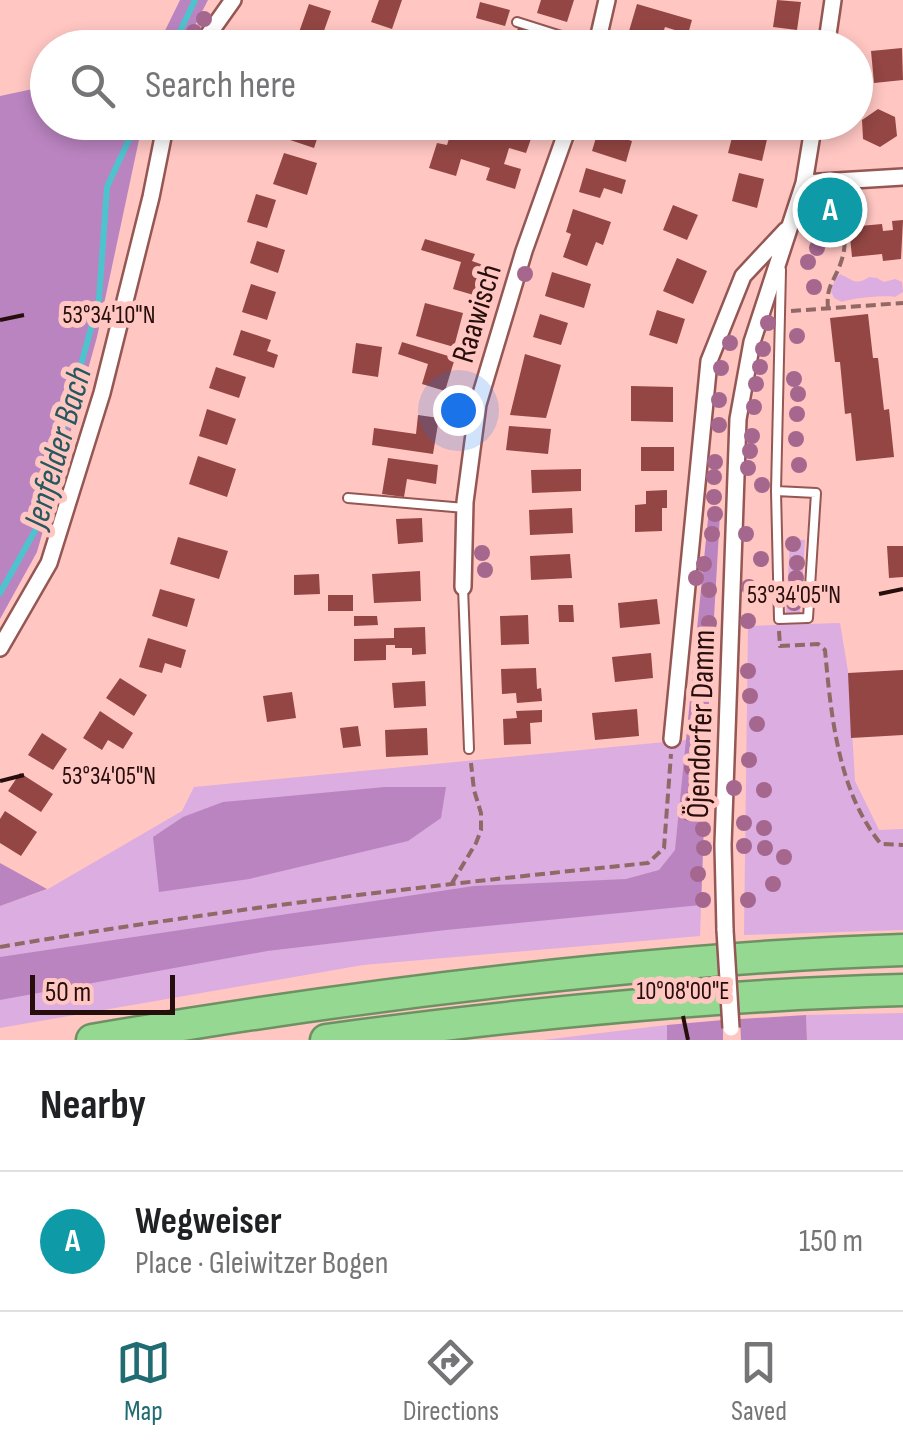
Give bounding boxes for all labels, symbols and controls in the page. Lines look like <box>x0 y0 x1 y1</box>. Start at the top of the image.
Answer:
search box <box>30 30 873 140</box>
icon: search <box>65 58 120 113</box>
text: Search here <box>145 63 296 108</box>
pin: A <box>798 172 862 248</box>
street label: Raawisch <box>444 260 511 367</box>
text: 53°34'10"N <box>63 300 155 331</box>
water label: Jenfelder Bach <box>14 362 102 535</box>
your location <box>433 385 484 436</box>
text: 53°34'05"N <box>747 580 841 611</box>
street label: Öjendorfer Damm <box>679 629 724 819</box>
text: 53°34'05"N <box>62 761 156 792</box>
scale bar <box>30 970 175 1014</box>
text: 50 m <box>45 976 91 1009</box>
text: 10°08'00"E <box>636 976 730 1007</box>
text: Nearby <box>40 1080 146 1131</box>
text: Wegweiser <box>135 1199 282 1244</box>
text: A <box>65 1222 80 1261</box>
text: 150 m <box>799 1222 863 1261</box>
text: Place · Gleiwitzer Bogen <box>135 1244 388 1283</box>
tab: Map <box>116 1335 171 1428</box>
tab: Directions <box>403 1335 499 1428</box>
tab: Saved <box>731 1335 787 1428</box>

